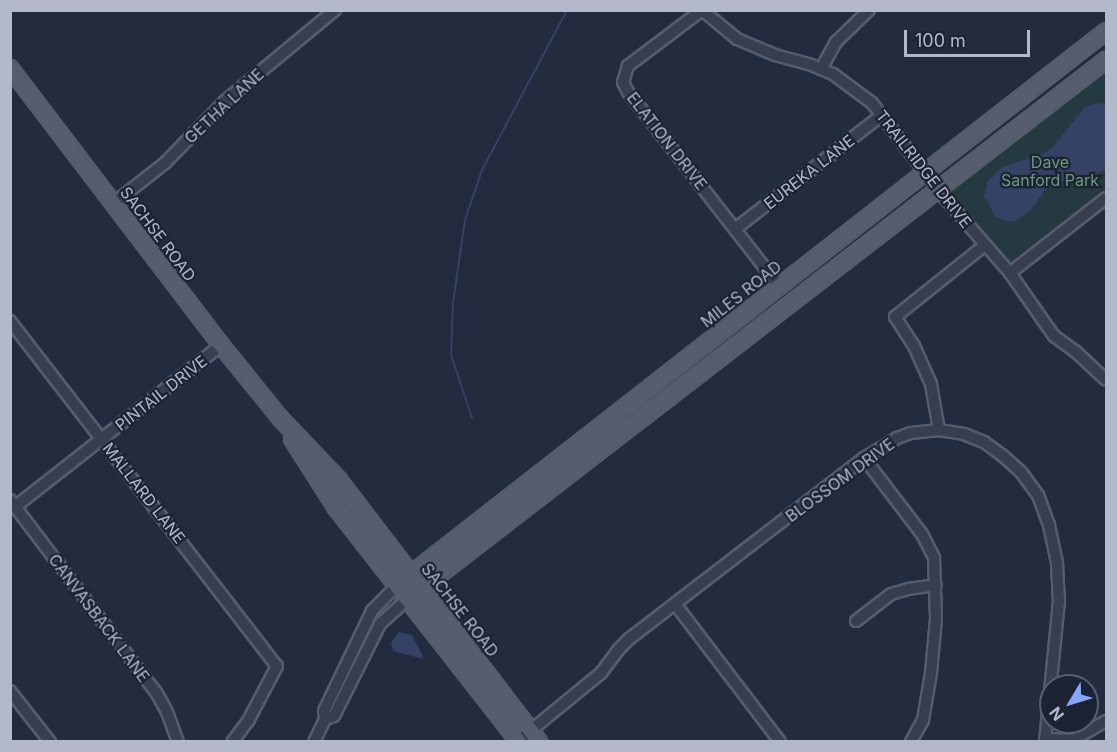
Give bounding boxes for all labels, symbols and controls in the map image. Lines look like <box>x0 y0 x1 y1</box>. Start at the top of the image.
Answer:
scale bar <box>907 18 1033 56</box>
text: 100 m <box>915 30 966 51</box>
street label: GETHA LANE <box>180 65 268 147</box>
street label: ELATION DRIVE <box>623 88 711 194</box>
street label: TRAILRIDGE DRIVE <box>872 106 976 232</box>
street label: EUREKA LANE <box>760 131 858 213</box>
park label: Dave Sanford Park <box>1001 152 1099 190</box>
street label: SACHSE ROAD <box>116 183 200 285</box>
street label: MILES ROAD <box>697 257 785 331</box>
street label: PINTAIL DRIVE <box>111 351 211 435</box>
street label: BLOSSOM DRIVE <box>782 434 898 526</box>
street label: MALLARD LANE <box>99 439 189 547</box>
street label: CANVASBACK LANE <box>45 550 153 686</box>
street label: SACHSE ROAD <box>418 559 502 661</box>
north arrow <box>1039 674 1099 734</box>
text: N <box>1045 703 1068 725</box>

